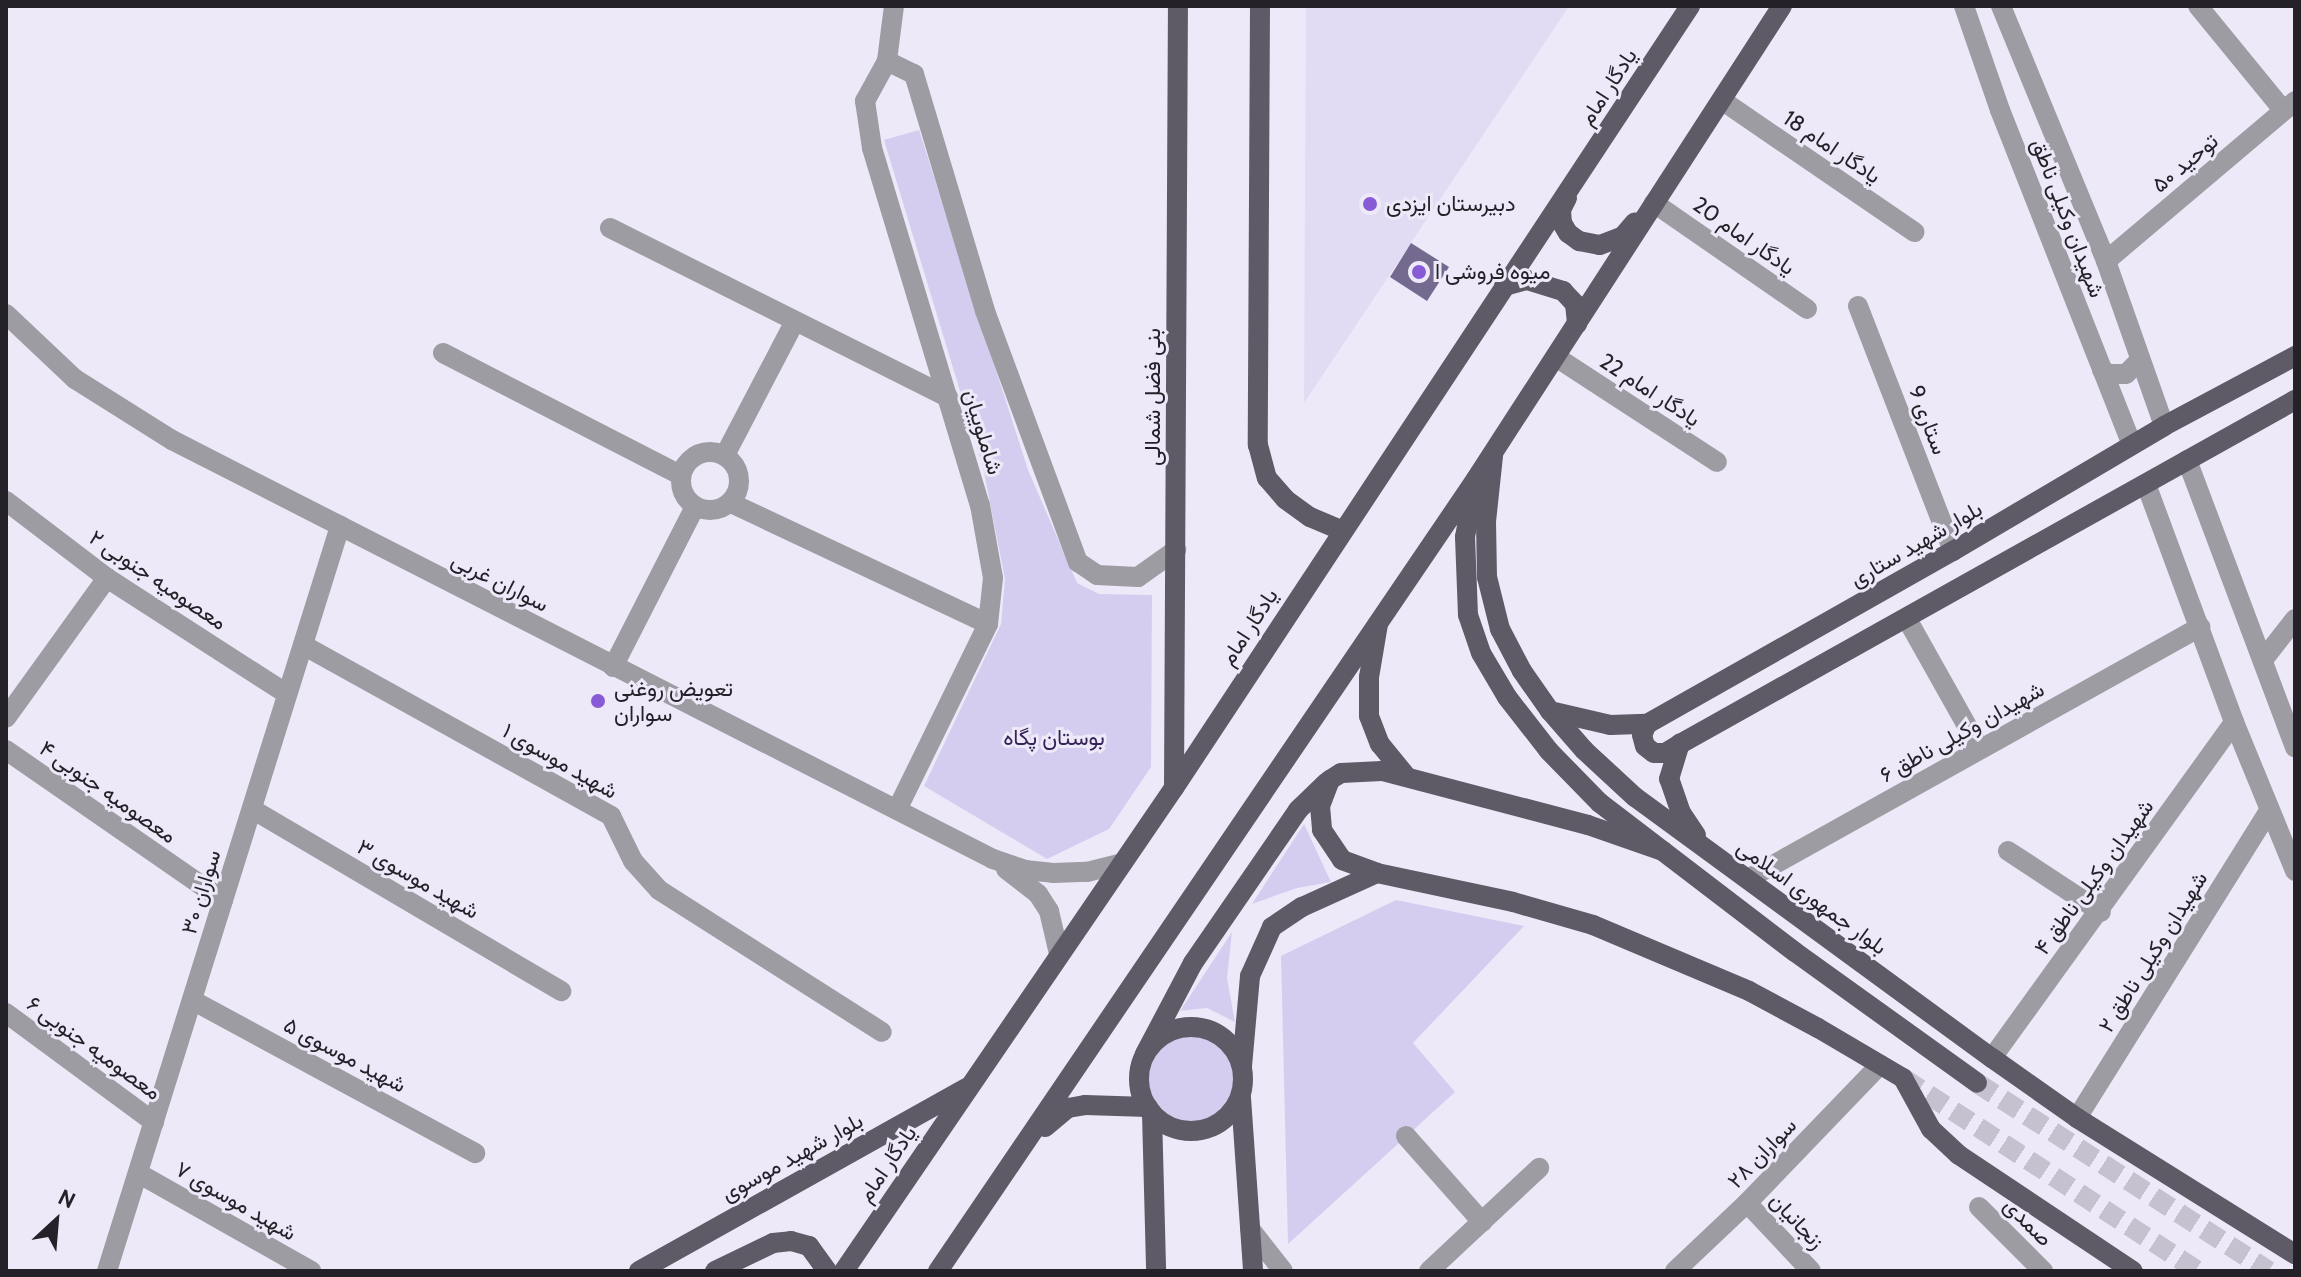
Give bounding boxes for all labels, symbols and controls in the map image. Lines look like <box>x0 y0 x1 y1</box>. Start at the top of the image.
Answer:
street label: یادگار امام <box>1573 44 1643 130</box>
street label: یادگار امام 18 <box>1778 105 1886 189</box>
street label: توحید ۵۰ <box>2147 128 2223 198</box>
street label: شهیدان وکیلی ناطق <box>2026 135 2110 301</box>
place label: دبیرستان ایزدی <box>1386 191 1515 217</box>
street label: یادگار امام 20 <box>1688 191 1800 281</box>
marker: دبیرستان ایزدی <box>1361 195 1379 213</box>
place label: میوه فروشی ا <box>1435 259 1551 285</box>
marker: میوه فروشی ا <box>1410 263 1428 281</box>
street label: بنی فضل شمالی <box>1140 328 1166 466</box>
street label: یادگار امام 22 <box>1595 348 1705 432</box>
street label: ستاری 9 <box>1903 382 1953 458</box>
street label: شاملوییان <box>958 386 1008 478</box>
street label: بلوار شهید ستاری <box>1845 495 1987 593</box>
street label: معصومیه جنوبی ۲ <box>84 524 232 636</box>
street label: سواران غربی <box>447 546 553 618</box>
street label: یادگار امام <box>1214 584 1284 670</box>
place label: تعویض روغنی سواران <box>614 675 733 726</box>
street label: شهیدان وکیلی ناطق ۶ <box>1875 676 2049 788</box>
marker: تعویض روغنی سواران <box>589 692 607 710</box>
street label: شهید موسوی ۱ <box>498 717 622 805</box>
park label: بوستان پگاه <box>1003 725 1105 751</box>
street label: معصومیه جنوبی ۴ <box>34 735 182 849</box>
street label: شهیدان وکیلی ناطق ۴ <box>2029 794 2159 960</box>
street label: شهید موسوی ۳ <box>352 833 484 925</box>
street label: بلوار جمهوری اسلامی <box>1732 834 1892 960</box>
street label: سواران ۳۰ <box>176 847 226 937</box>
street label: شهیدان وکیلی ناطق ٢ <box>2093 867 2213 1037</box>
street label: معصومیه جنوبی ۶ <box>22 990 166 1106</box>
street label: شهید موسوی ۵ <box>279 1012 411 1098</box>
street label: بلوار شهید موسوی <box>717 1107 867 1207</box>
street label: سواران ۲۸ <box>1722 1112 1802 1194</box>
street label: یادگار امام <box>852 1121 922 1207</box>
street label: شهید موسوی ۷ <box>171 1156 301 1246</box>
north arrow <box>16 1181 96 1261</box>
text: N <box>54 1183 80 1215</box>
street label: زنجانیان <box>1764 1187 1830 1255</box>
street label: صمدی <box>1998 1192 2058 1252</box>

